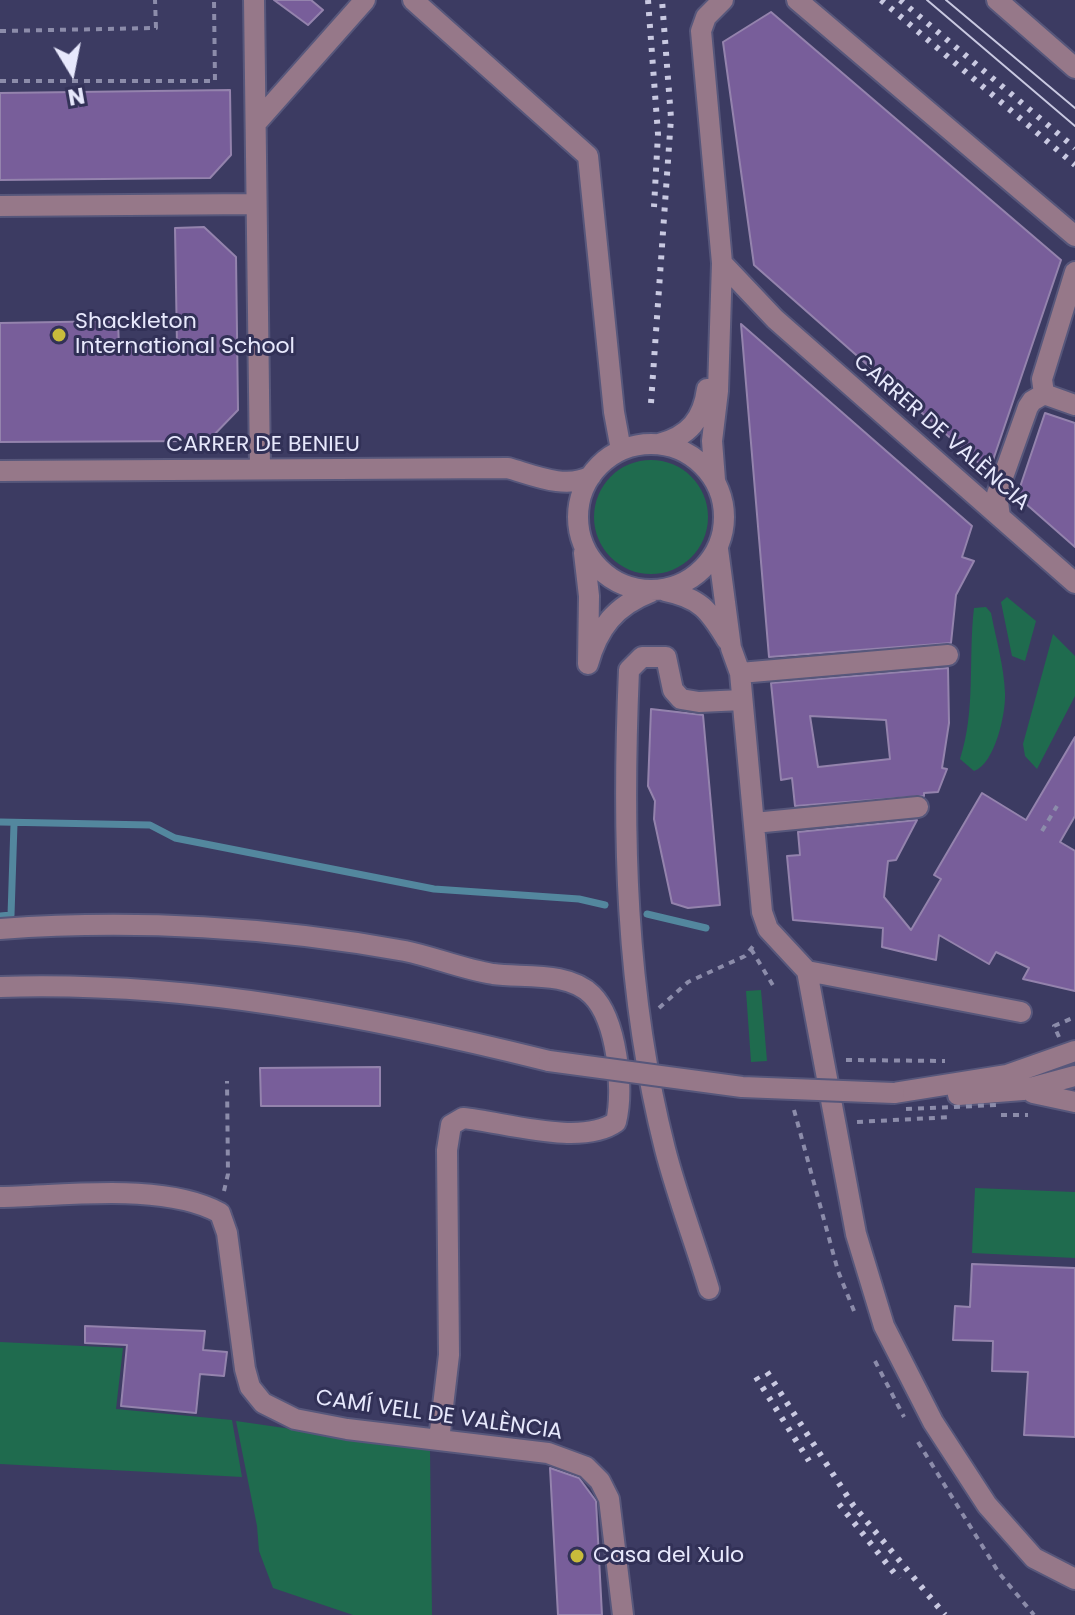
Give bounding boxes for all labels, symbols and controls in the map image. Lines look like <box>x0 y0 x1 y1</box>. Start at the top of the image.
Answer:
north arrow <box>32 32 112 112</box>
text: N <box>65 79 87 113</box>
place label: Shackleton International School <box>75 309 295 360</box>
marker: Shackleton International School <box>50 326 68 344</box>
street label: CARRER DE VALÈNCIA <box>847 349 1035 517</box>
street label: CARRER DE BENIEU <box>166 432 360 458</box>
street label: CAMÍ VELL DE VALÈNCIA <box>314 1386 564 1446</box>
place label: Casa del Xulo <box>593 1543 744 1569</box>
marker: Casa del Xulo <box>568 1547 586 1565</box>

